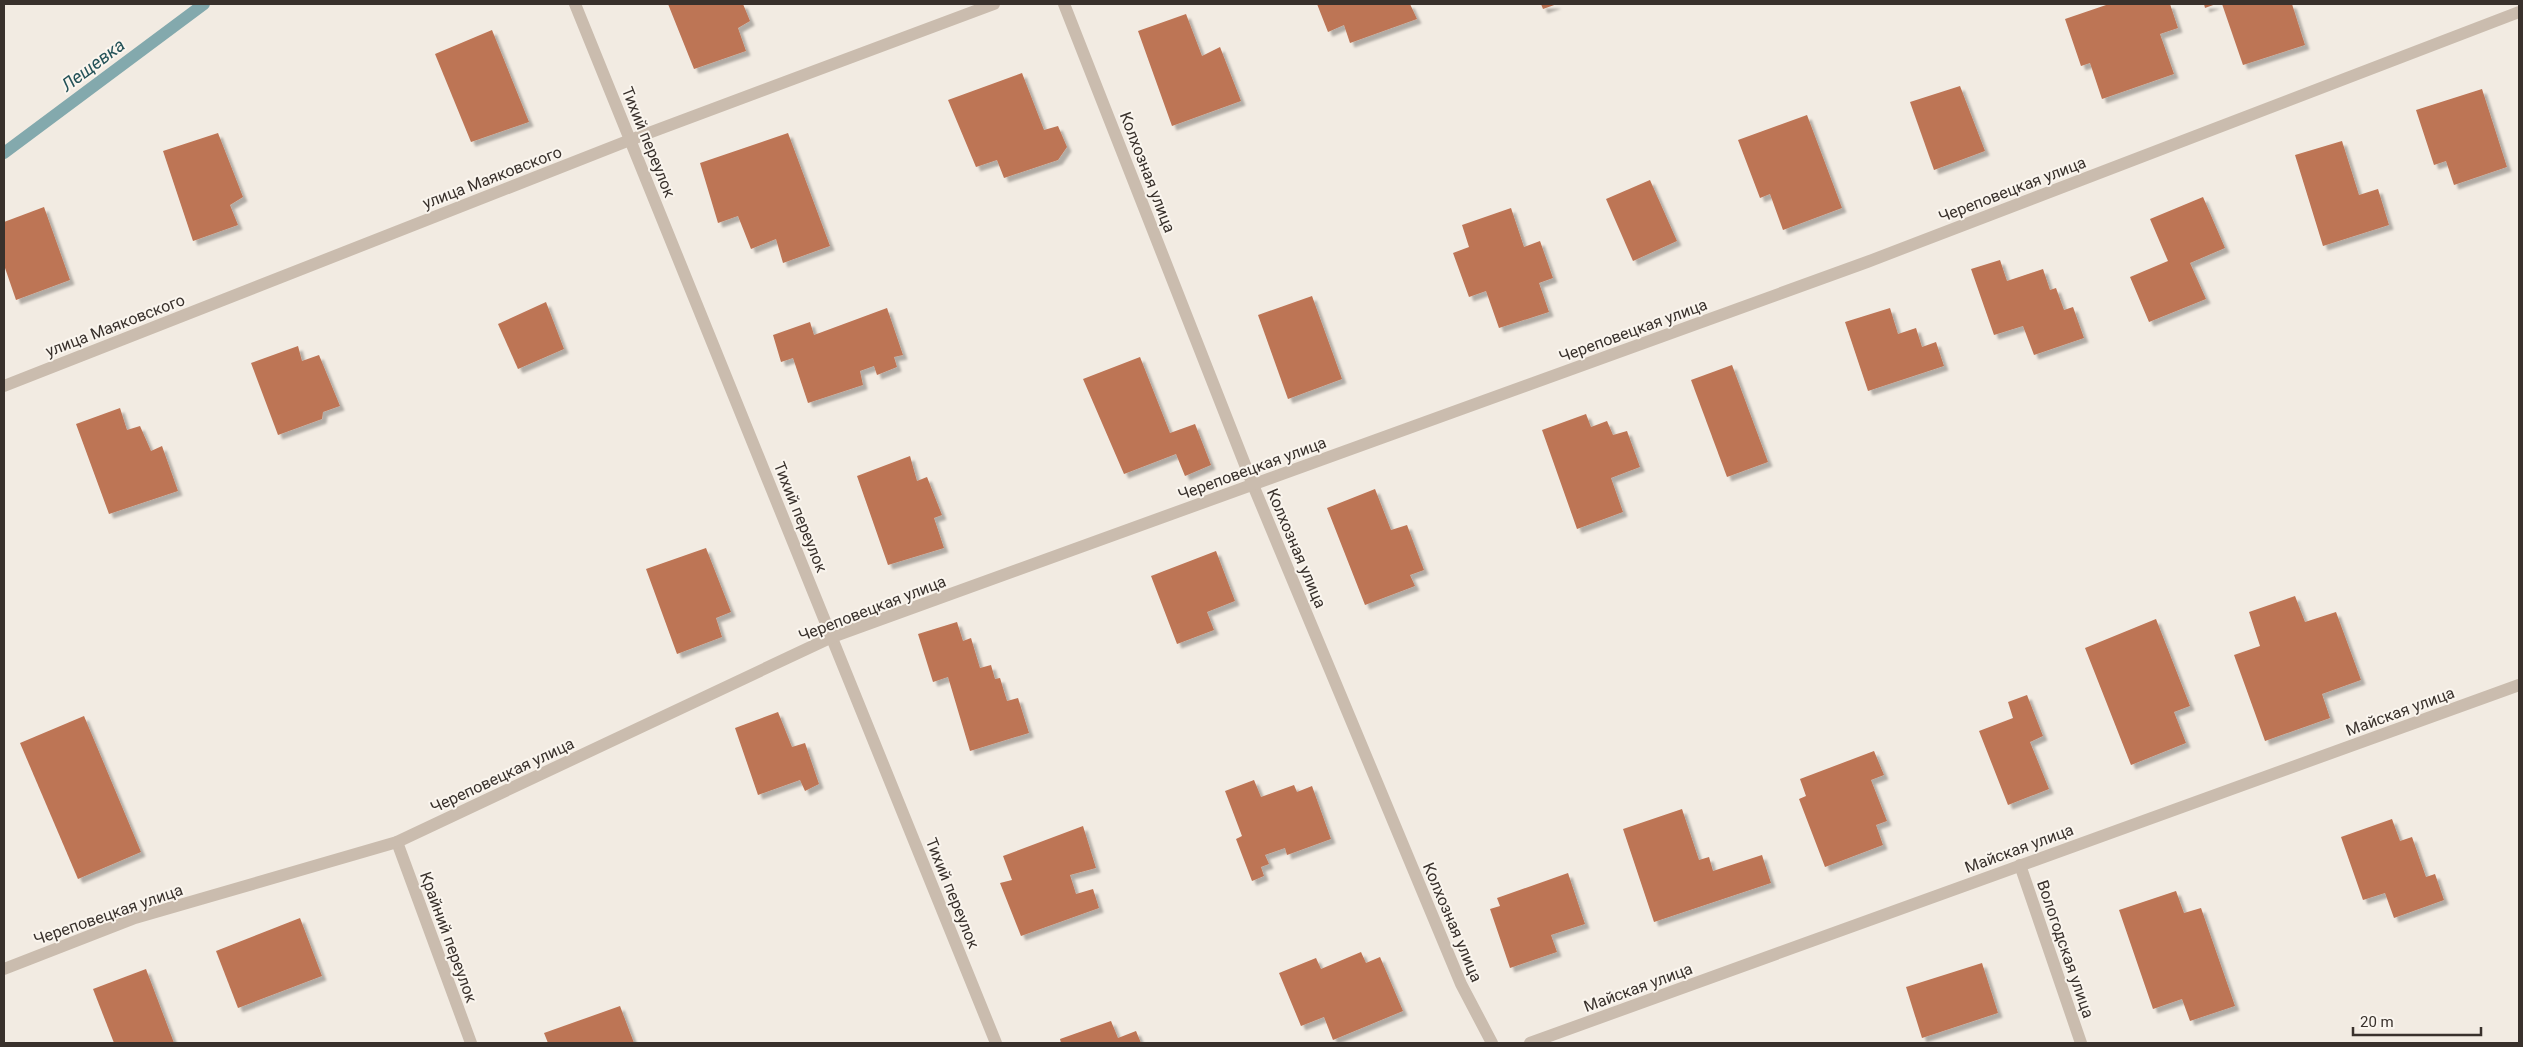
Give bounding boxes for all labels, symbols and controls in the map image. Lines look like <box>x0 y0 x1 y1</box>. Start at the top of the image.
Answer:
water label: Лещевка <box>56 34 129 96</box>
street label: Тихий переулок <box>618 84 680 201</box>
street label: Колхозная улица <box>1116 109 1179 235</box>
street label: улица Маяковского <box>420 142 565 213</box>
street label: Череповецкая улица <box>1936 153 2089 226</box>
street label: улица Маяковского <box>43 290 188 361</box>
street label: Череповецкая улица <box>1556 295 1710 366</box>
street label: Череповецкая улица <box>1175 433 1329 504</box>
street label: Тихий переулок <box>770 459 832 576</box>
street label: Колхозная улица <box>1263 486 1330 611</box>
street label: Череповецкая улица <box>796 572 949 645</box>
street label: Майская улица <box>2343 683 2457 740</box>
street label: Череповецкая улица <box>427 734 577 817</box>
street label: Майская улица <box>1962 820 2076 877</box>
street label: Тихий переулок <box>922 835 984 952</box>
street label: Колхозная улица <box>1419 860 1486 985</box>
street label: Крайний переулок <box>416 869 481 1006</box>
street label: Вологодская улица <box>2033 878 2098 1021</box>
street label: Череповецкая улица <box>31 880 185 949</box>
street label: Майская улица <box>1581 959 1695 1016</box>
scale bar <box>2353 1004 2480 1036</box>
text: 20 m <box>2360 1013 2394 1031</box>

